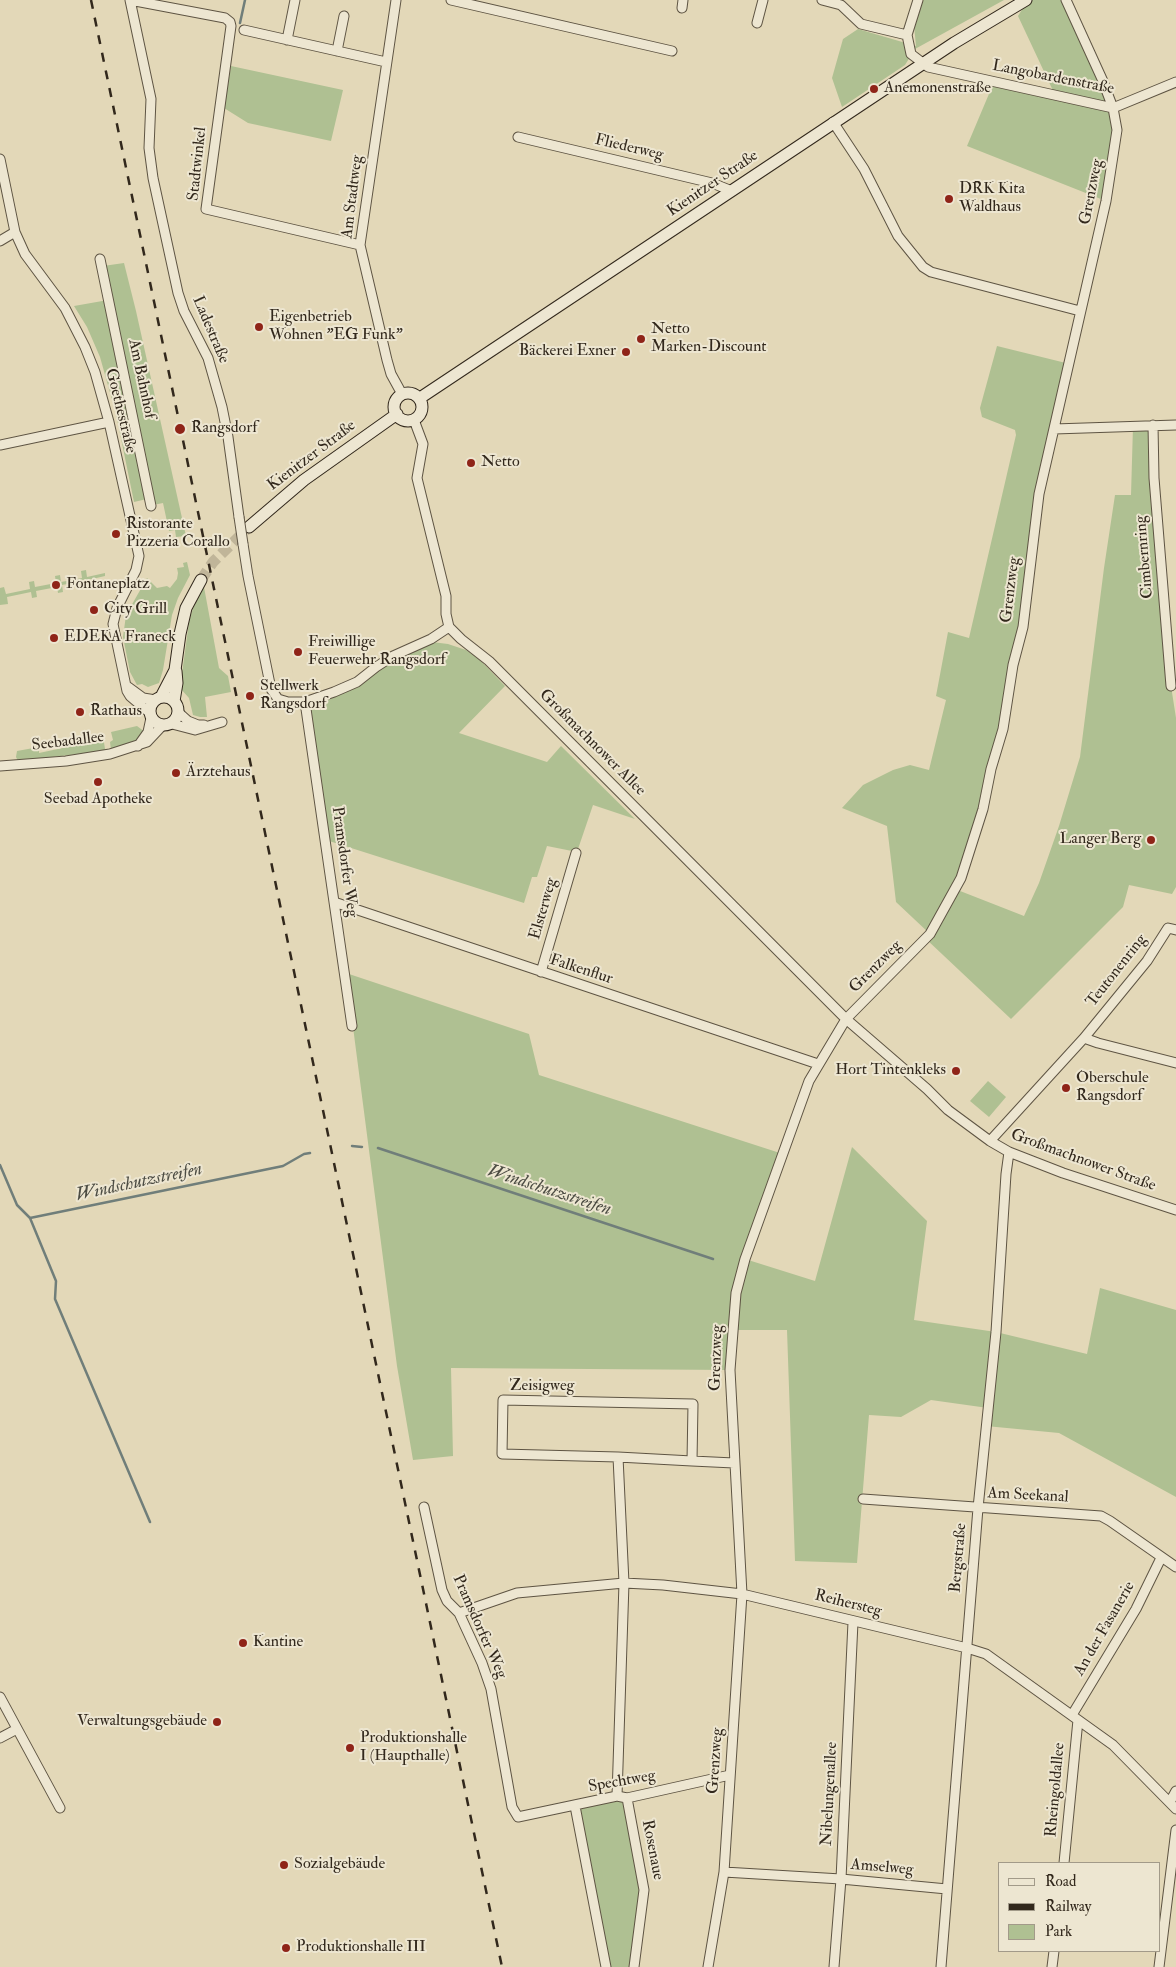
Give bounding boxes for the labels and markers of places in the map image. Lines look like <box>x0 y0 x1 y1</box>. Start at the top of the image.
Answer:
place label: Anemonenstraße <box>884 79 991 99</box>
marker: Anemonenstraße <box>868 83 880 95</box>
place label: DRK Kita Waldhaus <box>959 180 1025 218</box>
marker: DRK Kita Waldhaus <box>943 193 955 205</box>
place label: Eigenbetrieb Wohnen "EG Funk" <box>269 308 403 346</box>
place label: Netto Marken-Discount <box>651 320 766 358</box>
marker: Eigenbetrieb Wohnen "EG Funk" <box>253 321 265 333</box>
marker: Netto Marken-Discount <box>635 333 647 345</box>
place label: Bäckerei Exner <box>519 342 616 362</box>
marker: Bäckerei Exner <box>620 346 632 358</box>
place label: Rangsdorf <box>191 419 257 439</box>
marker: Rangsdorf <box>173 422 187 436</box>
place label: Netto <box>481 453 520 473</box>
marker: Netto <box>465 457 477 469</box>
place label: Ristorante Pizzeria Corallo <box>126 515 230 553</box>
marker: Ristorante Pizzeria Corallo <box>110 528 122 540</box>
place label: Fontaneplatz <box>66 575 150 595</box>
marker: Fontaneplatz <box>50 579 62 591</box>
place label: City Grill <box>104 600 167 620</box>
marker: City Grill <box>88 604 100 616</box>
place label: EDEKA Franeck <box>64 628 176 648</box>
marker: EDEKA Franeck <box>48 632 60 644</box>
place label: Freiwillige Feuerwehr Rangsdorf <box>308 633 446 671</box>
marker: Freiwillige Feuerwehr Rangsdorf <box>292 646 304 658</box>
place label: Stellwerk Rangsdorf <box>260 677 326 715</box>
marker: Stellwerk Rangsdorf <box>244 690 256 702</box>
place label: Rathaus <box>90 702 142 722</box>
marker: Rathaus <box>74 706 86 718</box>
place label: Ärztehaus <box>186 763 250 783</box>
marker: Ärztehaus <box>170 767 182 779</box>
marker: Seebad Apotheke <box>92 776 104 788</box>
place label: Seebad Apotheke <box>44 790 152 810</box>
place label: Langer Berg <box>1060 830 1141 850</box>
marker: Langer Berg <box>1145 834 1157 846</box>
place label: Hort Tintenkleks <box>835 1061 946 1081</box>
marker: Hort Tintenkleks <box>950 1065 962 1077</box>
place label: Oberschule Rangsdorf <box>1076 1069 1149 1107</box>
marker: Oberschule Rangsdorf <box>1060 1082 1072 1094</box>
place label: Kantine <box>253 1633 303 1653</box>
marker: Kantine <box>237 1637 249 1649</box>
place label: Verwaltungsgebäude <box>77 1712 207 1732</box>
marker: Verwaltungsgebäude <box>211 1716 223 1728</box>
place label: Produktionshalle I (Haupthalle) <box>360 1729 467 1767</box>
marker: Produktionshalle I (Haupthalle) <box>344 1742 356 1754</box>
place label: Sozialgebäude <box>294 1855 385 1875</box>
marker: Sozialgebäude <box>278 1859 290 1871</box>
place label: Produktionshalle III <box>296 1938 426 1958</box>
marker: Produktionshalle III <box>280 1942 292 1954</box>

